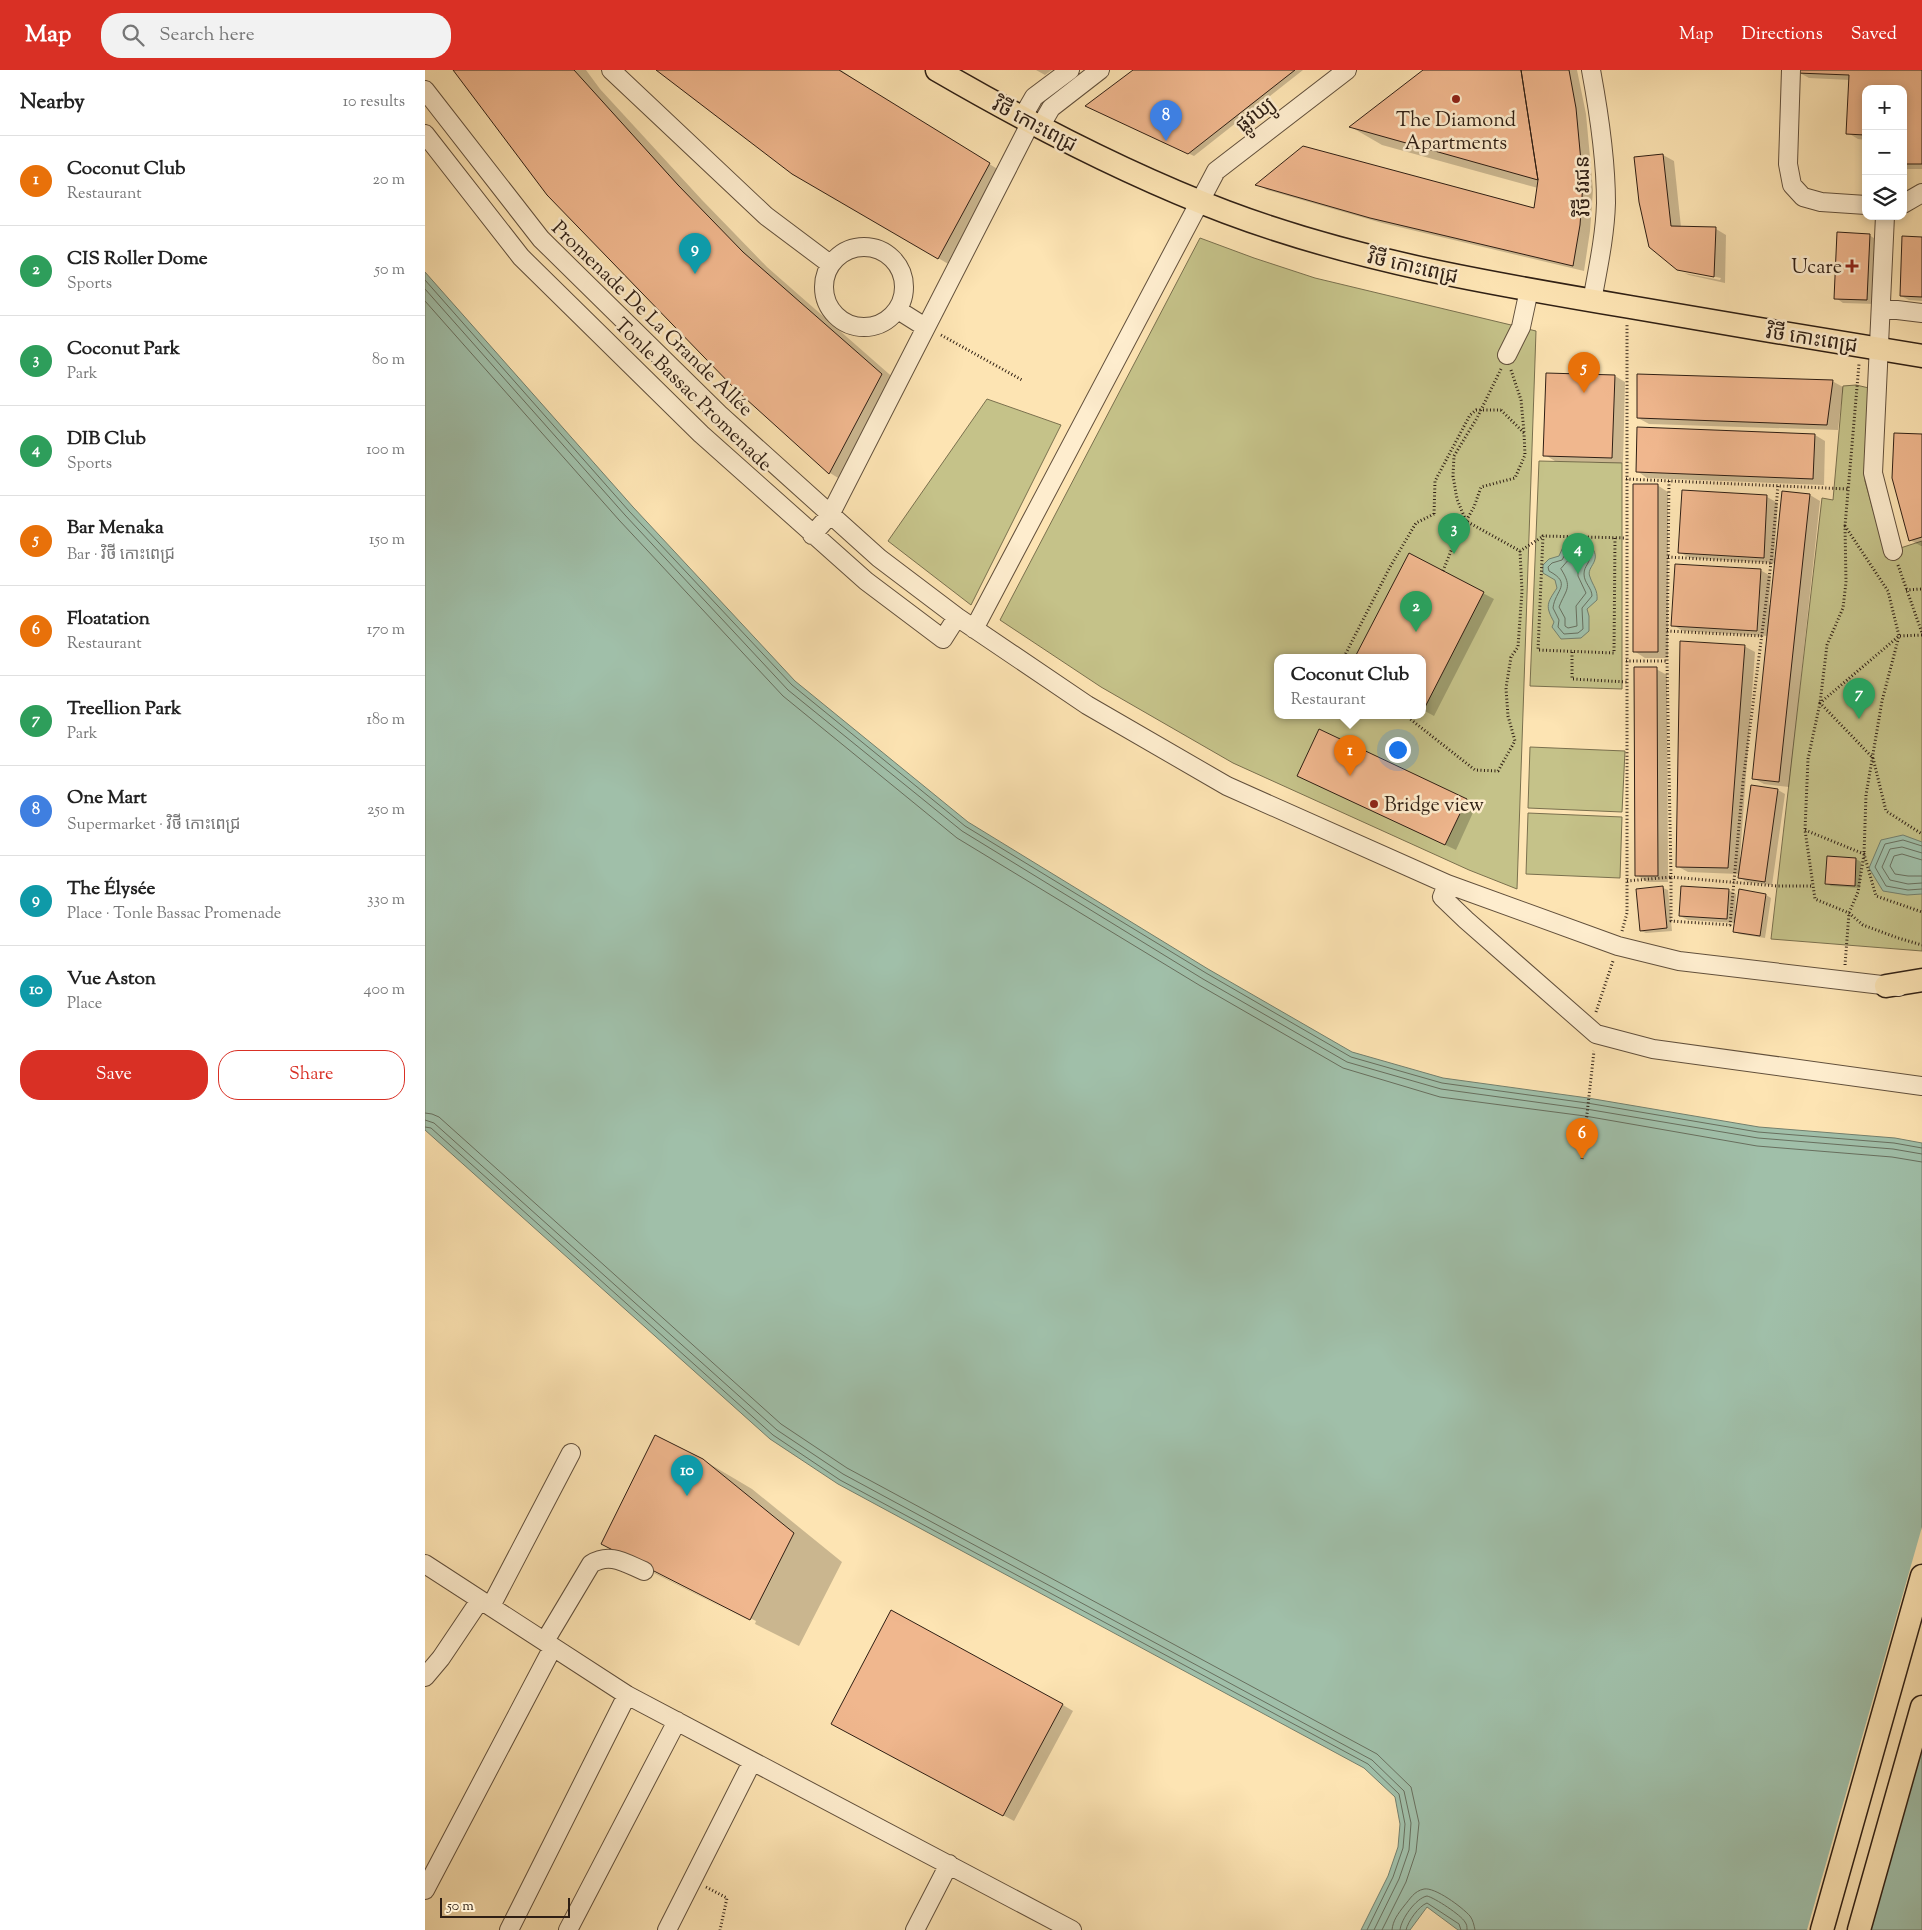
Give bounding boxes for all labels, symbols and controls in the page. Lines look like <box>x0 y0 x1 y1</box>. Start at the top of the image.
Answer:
search box <box>101 13 451 58</box>
text: Map <box>25 18 71 52</box>
icon: search <box>119 21 147 49</box>
text: Search here <box>159 22 255 49</box>
text: Map <box>1679 22 1714 48</box>
text: Directions <box>1742 22 1823 48</box>
text: Saved <box>1851 22 1897 48</box>
map controls <box>1862 85 1907 220</box>
button: + <box>1862 85 1907 130</box>
text: Nearby <box>20 88 85 118</box>
text: 10 results <box>343 91 405 114</box>
street label: វិថី កោះពេជ្រ <box>986 91 1082 161</box>
street label: ផ្លូវឃ្យូ <box>1230 91 1284 142</box>
marker: The Diamond Apartments <box>1450 93 1462 105</box>
pin: 8 <box>1150 100 1182 141</box>
place label: The Diamond Apartments <box>1396 107 1516 159</box>
button: − <box>1862 130 1907 175</box>
street label: វិថី វរជន <box>1569 155 1600 217</box>
text: Coconut Club <box>67 156 185 183</box>
text: 1 <box>33 169 39 192</box>
text: 20 m <box>372 169 405 192</box>
button: layers <box>1862 175 1907 220</box>
text: Restaurant <box>67 183 142 206</box>
street label: Promenade De La Grande Allée <box>544 215 759 424</box>
pin: 9 <box>679 233 711 274</box>
street label: វិថី កោះពេជ្រ <box>1364 243 1461 293</box>
text: CIS Roller Dome <box>67 246 208 273</box>
place label: Ucare <box>1791 254 1842 283</box>
text: 2 <box>32 259 40 282</box>
text: 50 m <box>374 259 405 282</box>
marker: Ucare <box>1846 260 1858 272</box>
text: Sports <box>67 273 112 296</box>
street label: Tonle Bassac Promenade <box>607 312 778 479</box>
street label: វិថី កោះពេជ្រ <box>1764 318 1860 362</box>
text: Coconut Park <box>67 336 180 363</box>
text: 3 <box>33 349 39 372</box>
text: 80 m <box>372 349 405 372</box>
pin: 5 <box>1568 352 1600 393</box>
text: Park <box>67 363 98 386</box>
text: DIB Club <box>67 426 146 453</box>
text: 4 <box>32 439 40 462</box>
text: 100 m <box>366 439 405 462</box>
text: Sports <box>67 453 112 476</box>
pin: 3 <box>1438 513 1470 554</box>
text: Bar Menaka <box>67 515 164 542</box>
text: 5 <box>33 529 39 552</box>
text: 150 m <box>369 529 405 552</box>
pin: 4 <box>1562 533 1594 574</box>
text: Bar · វិថី កោះពេជ្រ <box>67 544 175 567</box>
pin: 2 <box>1400 591 1432 632</box>
text: Floatation <box>67 606 150 633</box>
text: 6 <box>32 619 40 642</box>
text: 170 m <box>367 619 405 642</box>
text: Restaurant <box>67 633 142 656</box>
popup <box>1274 654 1426 719</box>
text: Coconut Club <box>1291 662 1409 689</box>
pin: 7 <box>1843 678 1875 719</box>
text: Restaurant <box>1291 689 1366 712</box>
text: Treellion Park <box>67 696 181 723</box>
text: 7 <box>32 709 40 732</box>
text: 180 m <box>366 709 405 732</box>
text: Park <box>67 723 98 746</box>
pin: 1 <box>1334 735 1366 776</box>
your location <box>1385 737 1411 763</box>
text: One Mart <box>67 785 147 812</box>
place label: Bridge view <box>1384 792 1484 821</box>
marker: Bridge view <box>1368 798 1380 810</box>
text: 8 <box>32 799 40 822</box>
text: 250 m <box>367 799 405 822</box>
text: Supermarket · វិថី កោះពេជ្រ <box>67 814 240 837</box>
text: The Élysée <box>67 876 155 903</box>
text: 9 <box>32 889 40 912</box>
text: 330 m <box>367 889 405 912</box>
text: Place · Tonle Bassac Promenade <box>67 903 281 926</box>
text: Vue Aston <box>67 966 156 993</box>
text: 10 <box>29 979 43 1002</box>
text: 400 m <box>364 979 405 1002</box>
text: Place <box>67 993 102 1016</box>
button: Save <box>20 1050 208 1100</box>
button: Share <box>218 1050 405 1100</box>
pin: 6 <box>1566 1118 1598 1159</box>
pin: 10 <box>671 1455 703 1496</box>
scale bar <box>440 1895 570 1918</box>
text: 50 m <box>447 1897 474 1917</box>

